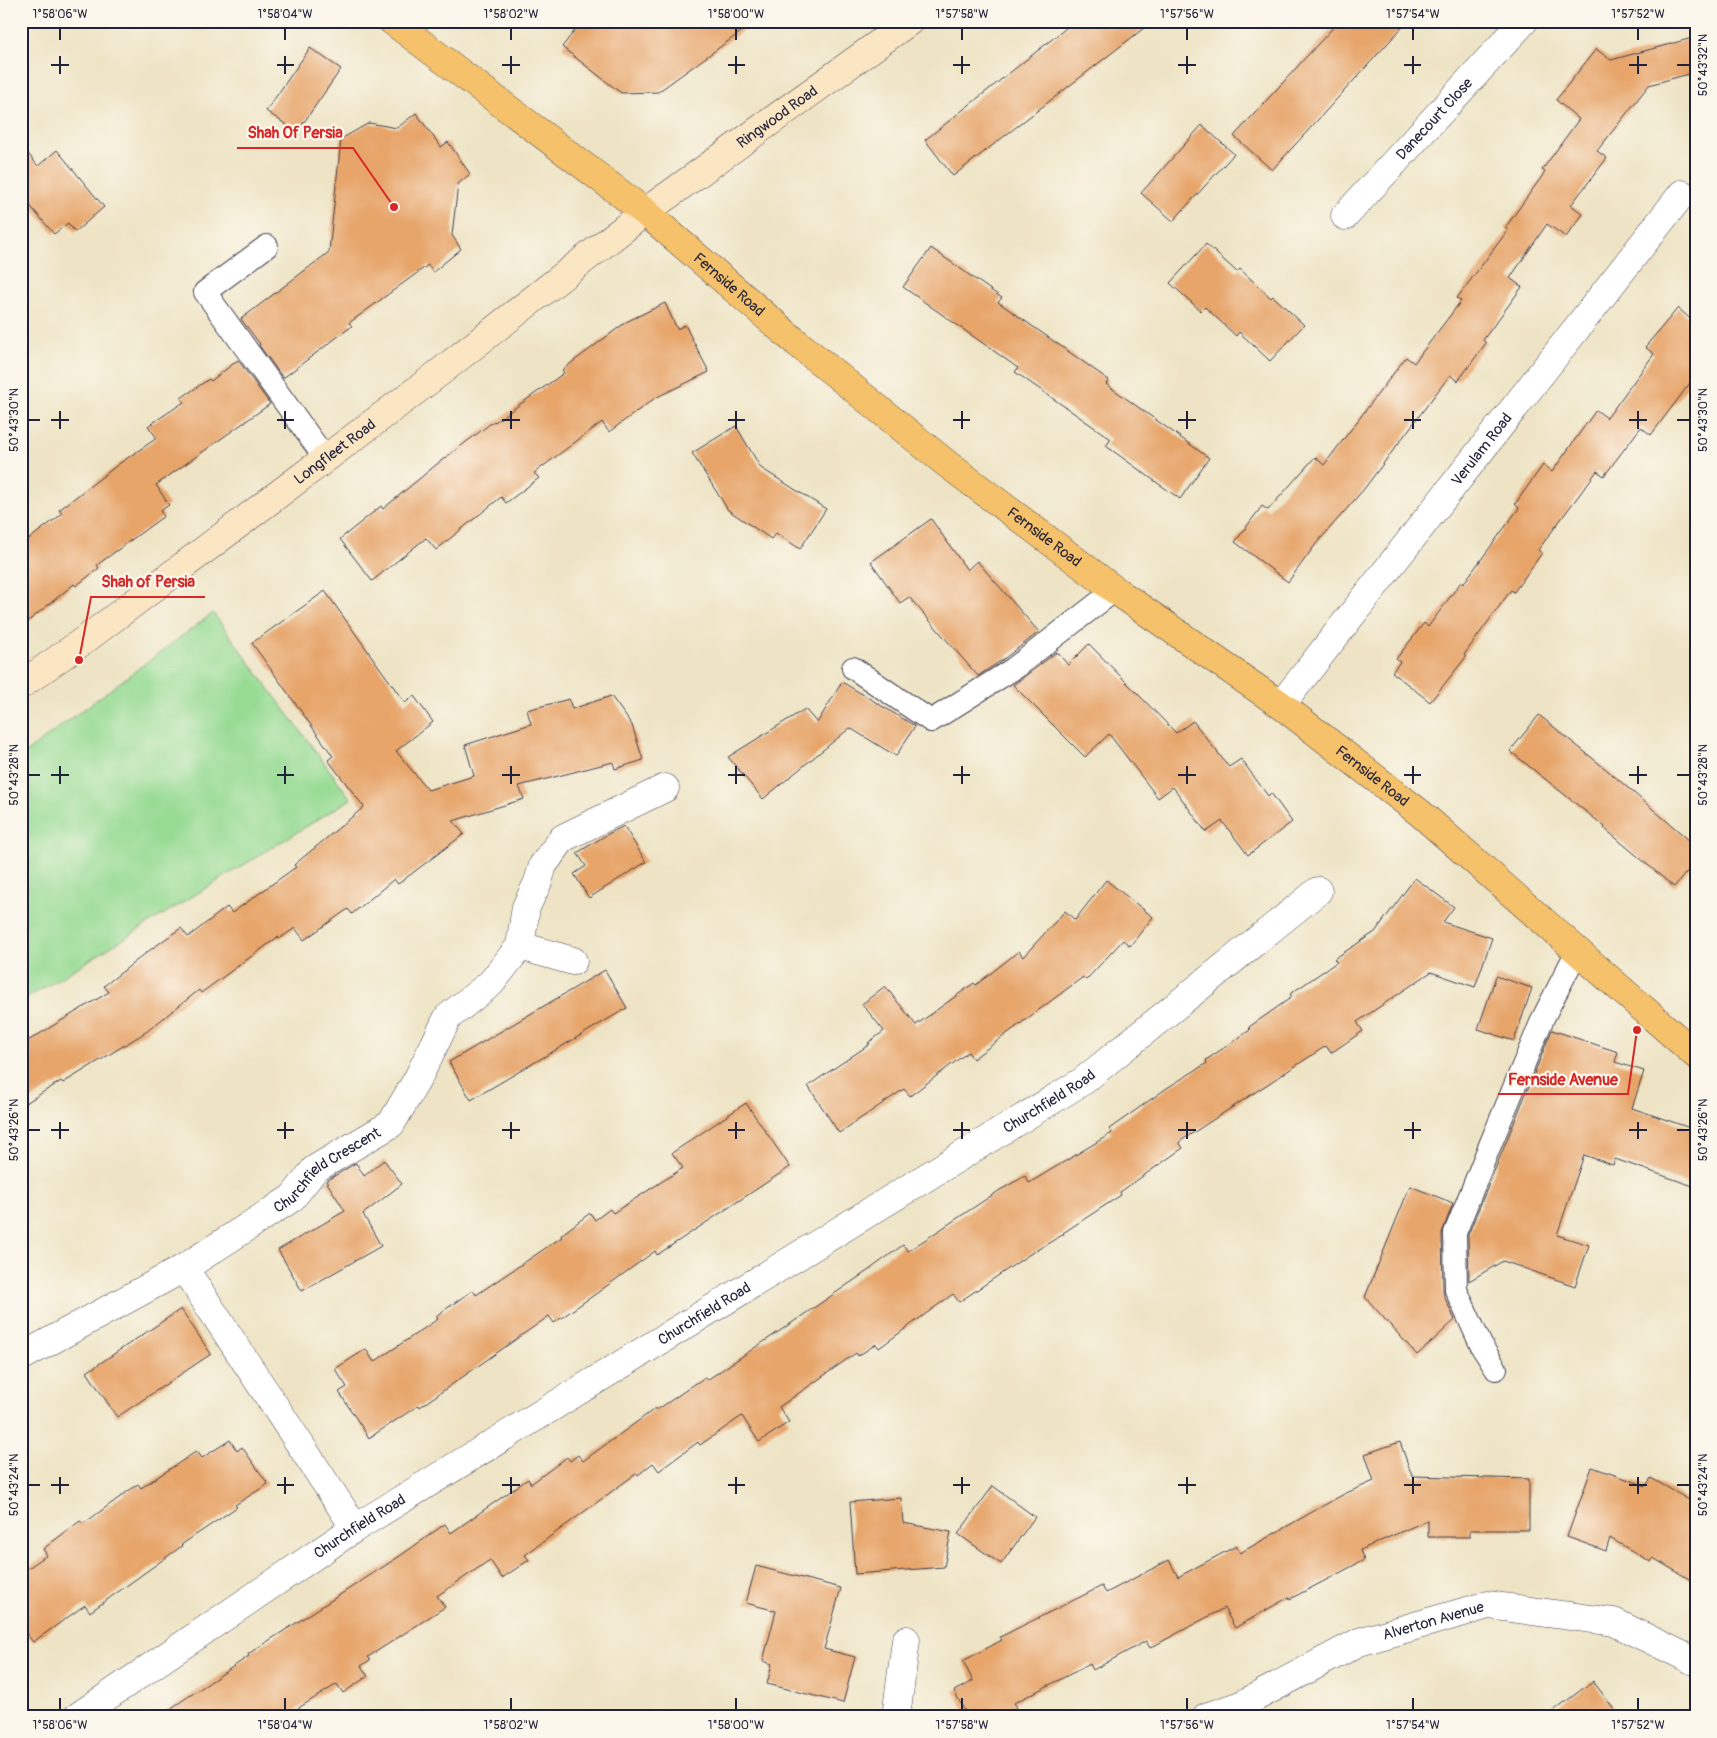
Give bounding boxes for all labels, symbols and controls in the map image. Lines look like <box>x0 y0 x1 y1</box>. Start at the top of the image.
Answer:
text: 1°58'06"W <box>32 7 88 22</box>
text: 1°58'04"W <box>257 7 313 22</box>
text: 1°58'02"W <box>484 7 538 22</box>
text: 1°58'00"W <box>708 7 764 22</box>
text: 1°57'58"W <box>936 7 988 22</box>
text: 1°57'56"W <box>1160 7 1214 22</box>
text: 1°57'54"W <box>1386 7 1440 22</box>
text: 1°57'52"W <box>1611 7 1665 22</box>
text: 50°43'32"N <box>1696 34 1711 96</box>
street label: Danecourt Close <box>1392 73 1477 164</box>
street label: Ringwood Road <box>733 81 821 152</box>
callout: Shah Of Persia <box>237 117 353 148</box>
text: Shah Of Persia <box>247 123 343 143</box>
street label: Fernside Road <box>689 248 769 320</box>
text: 50°43'30"N <box>7 388 22 452</box>
text: 50°43'30"N <box>1696 388 1711 452</box>
street label: Verulam Road <box>1447 409 1516 490</box>
street label: Longfleet Road <box>290 415 379 489</box>
street label: Fernside Road <box>1003 503 1085 571</box>
callout: Shah of Persia <box>91 566 205 597</box>
text: Shah of Persia <box>101 572 195 592</box>
street label: Fernside Road <box>1332 741 1413 811</box>
text: 50°43'28"N <box>7 744 22 806</box>
text: 50°43'28"N <box>1696 744 1711 806</box>
callout: Fernside Avenue <box>1498 1063 1628 1094</box>
street label: Churchfield Road <box>1000 1065 1099 1137</box>
text: Fernside Avenue <box>1508 1070 1619 1090</box>
text: 50°43'26"N <box>7 1099 22 1161</box>
text: 50°43'26"N <box>1696 1099 1711 1161</box>
street label: Churchfield Crescent <box>270 1122 385 1217</box>
street label: Churchfield Road <box>654 1278 754 1349</box>
text: 50°43'24"N <box>7 1454 22 1516</box>
text: 50°43'24"N <box>1696 1454 1711 1516</box>
street label: Churchfield Road <box>310 1490 409 1563</box>
street label: Alverton Avenue <box>1380 1597 1487 1644</box>
text: 1°58'06"W <box>32 1718 88 1733</box>
text: 1°58'04"W <box>257 1718 313 1733</box>
text: 1°58'02"W <box>484 1718 538 1733</box>
text: 1°58'00"W <box>708 1718 764 1733</box>
text: 1°57'58"W <box>936 1718 988 1733</box>
text: 1°57'56"W <box>1160 1718 1214 1733</box>
text: 1°57'54"W <box>1386 1718 1440 1733</box>
text: 1°57'52"W <box>1611 1718 1665 1733</box>

